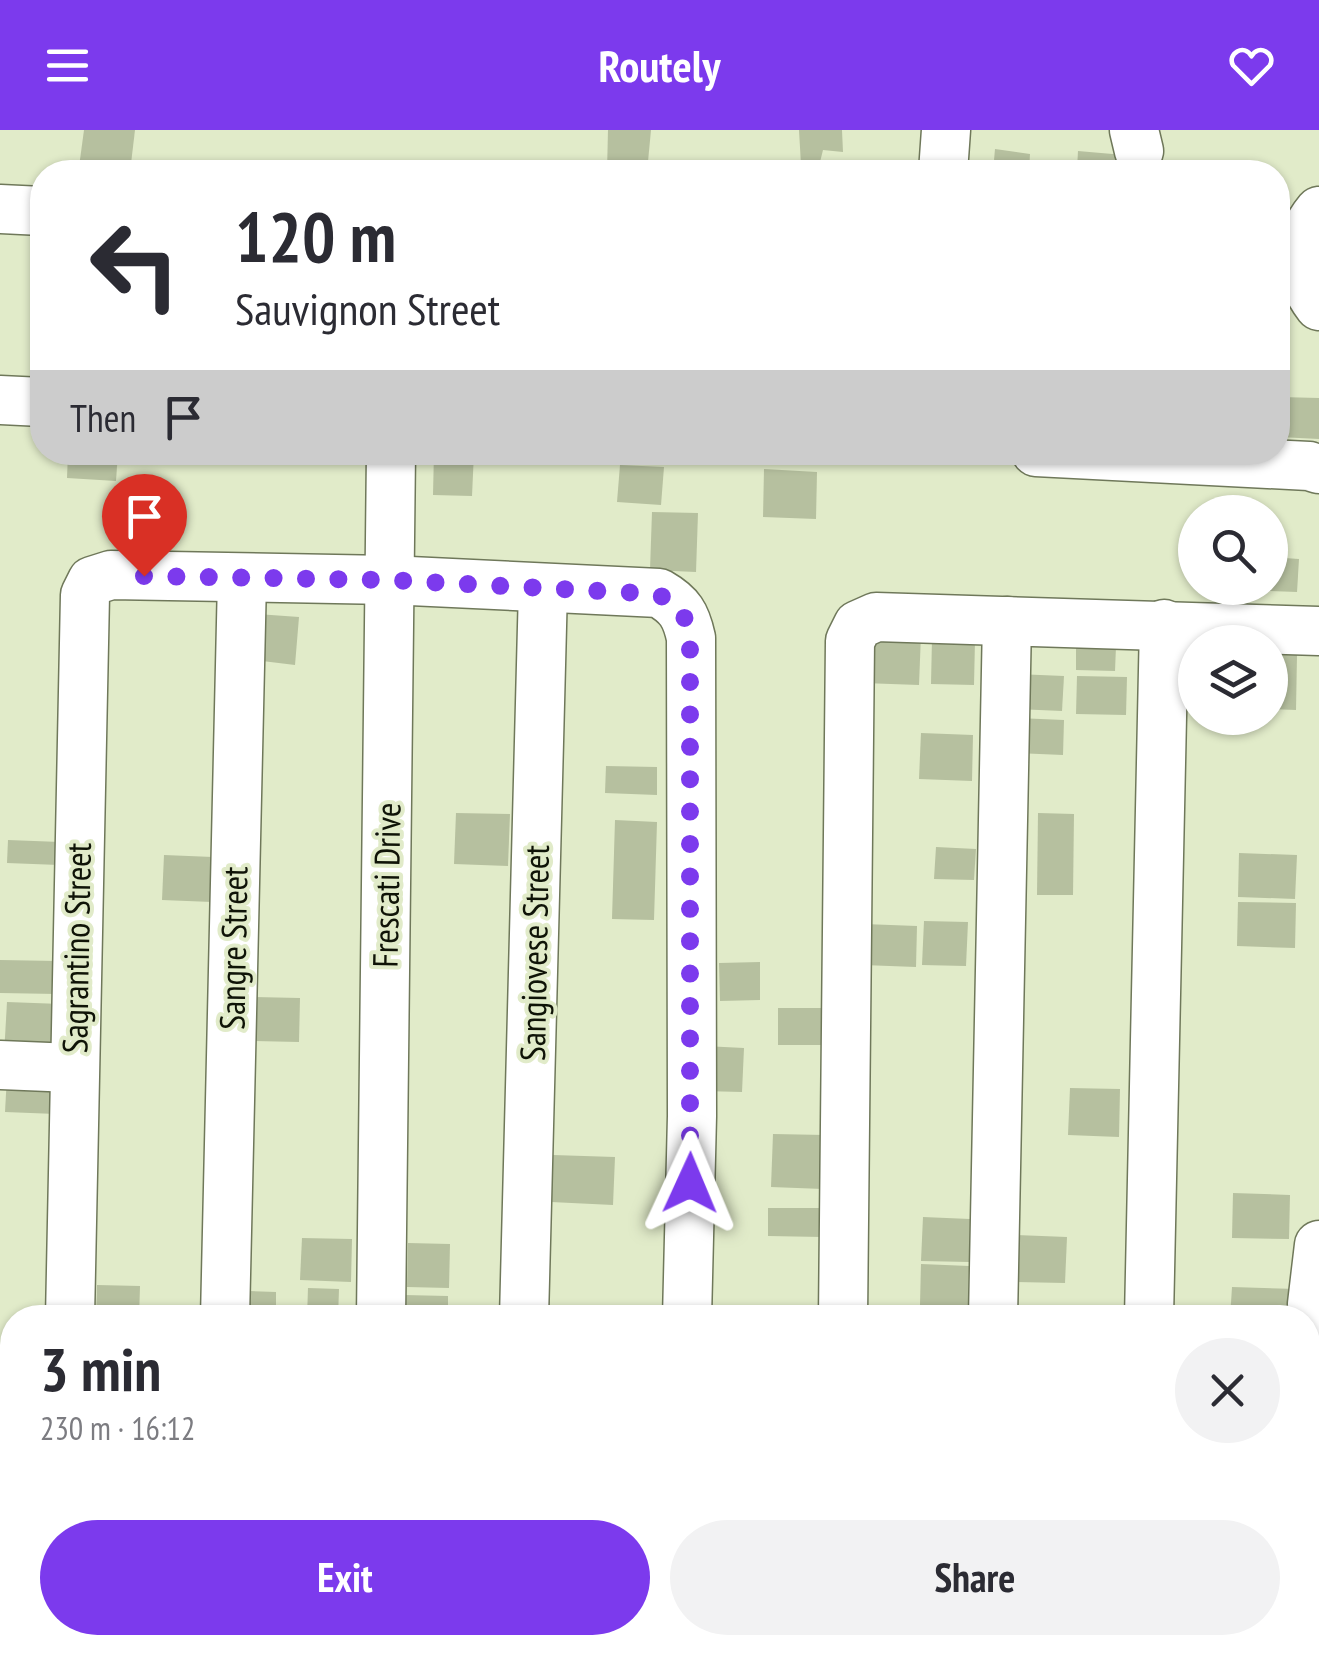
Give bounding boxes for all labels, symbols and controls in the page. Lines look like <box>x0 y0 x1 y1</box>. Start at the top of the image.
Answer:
text: Routely <box>598 36 721 94</box>
icon: menu <box>40 38 95 93</box>
icon: heart <box>1224 38 1279 93</box>
text: 120 m <box>235 191 396 281</box>
icon: left <box>70 200 200 330</box>
text: Sauvignon Street <box>235 279 500 337</box>
icon: arrive <box>156 390 211 445</box>
text: Then <box>70 393 136 442</box>
pin <box>102 474 187 577</box>
icon: arrive <box>117 489 172 544</box>
map controls <box>1178 495 1288 735</box>
button: search <box>1178 495 1288 605</box>
button: layers <box>1178 625 1288 735</box>
street label: Frescati Drive <box>362 802 410 968</box>
street label: Sagrantino Street <box>51 842 101 1054</box>
street label: Sangiovese Street <box>509 844 559 1061</box>
street label: Sangre Street <box>209 866 257 1030</box>
position arrow <box>638 1131 742 1235</box>
text: 3 min <box>40 1330 161 1408</box>
button: close <box>1175 1338 1280 1443</box>
text: 230 m · 16:12 <box>40 1407 195 1449</box>
button: Exit <box>40 1520 650 1635</box>
button: Share <box>670 1520 1280 1635</box>

